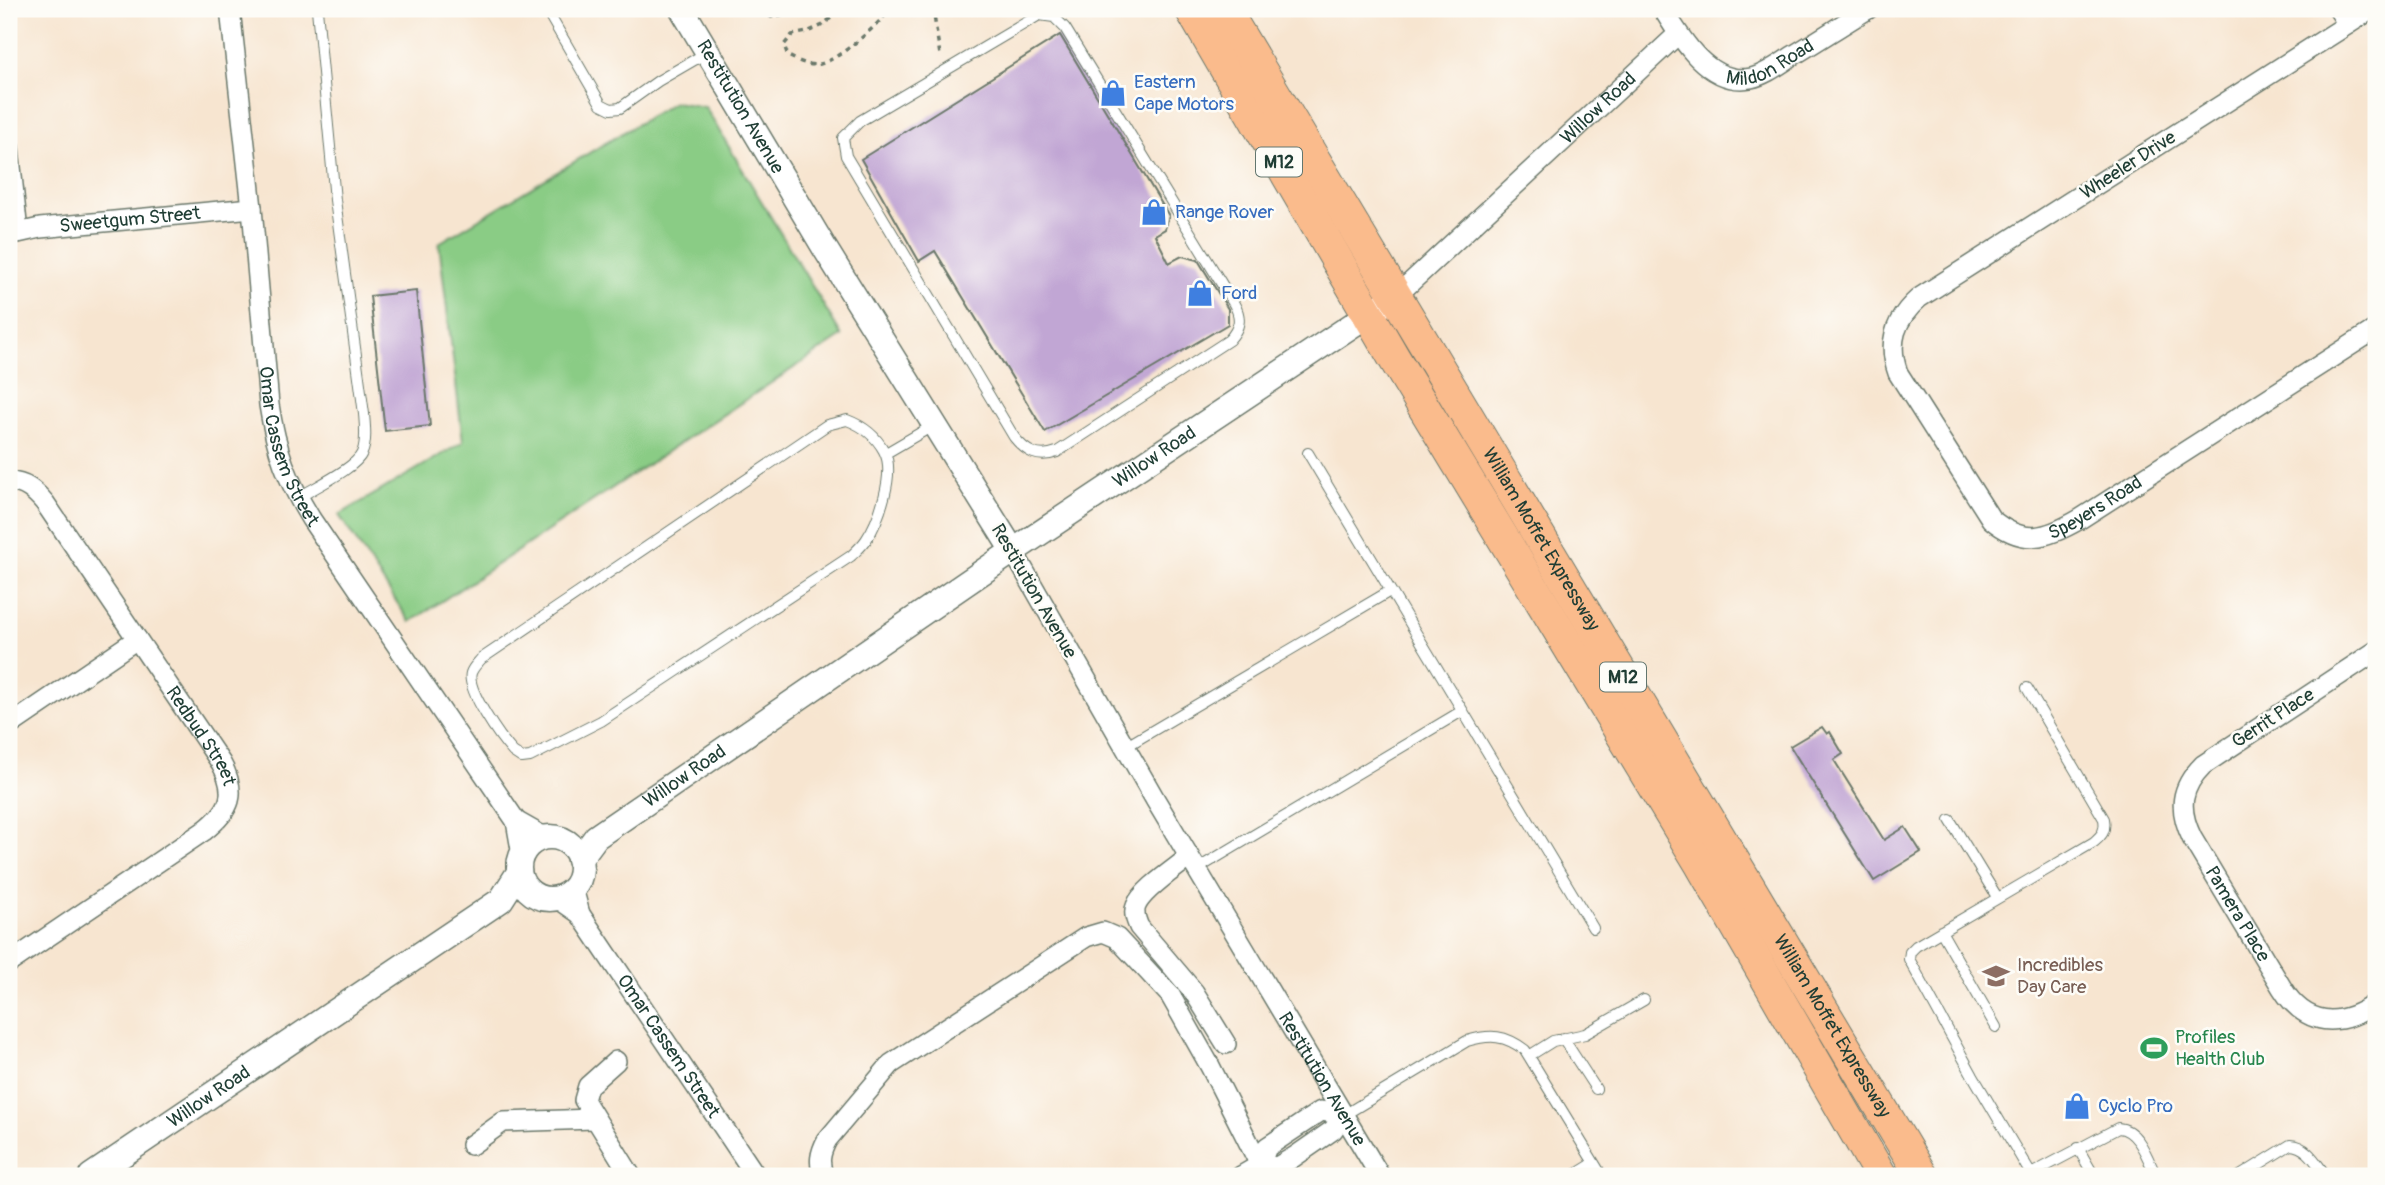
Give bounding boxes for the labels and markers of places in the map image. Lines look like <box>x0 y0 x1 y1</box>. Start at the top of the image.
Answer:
place label: Eastern Cape Motors <box>1134 70 1235 116</box>
shop icon: Eastern Cape Motors <box>1098 78 1128 108</box>
shop icon: Range Rover <box>1139 197 1169 227</box>
place label: Range Rover <box>1175 200 1274 224</box>
shop icon: Ford <box>1185 278 1215 308</box>
place label: Ford <box>1221 281 1257 305</box>
place label: Incredibles Day Care <box>2017 953 2103 999</box>
school or university icon: Incredibles Day Care <box>1981 961 2011 991</box>
place label: Profiles Health Club <box>2175 1025 2265 1071</box>
sports icon: Profiles Health Club <box>2139 1033 2169 1063</box>
shop icon: Cyclo Pro <box>2062 1091 2092 1121</box>
place label: Cyclo Pro <box>2098 1094 2173 1118</box>

